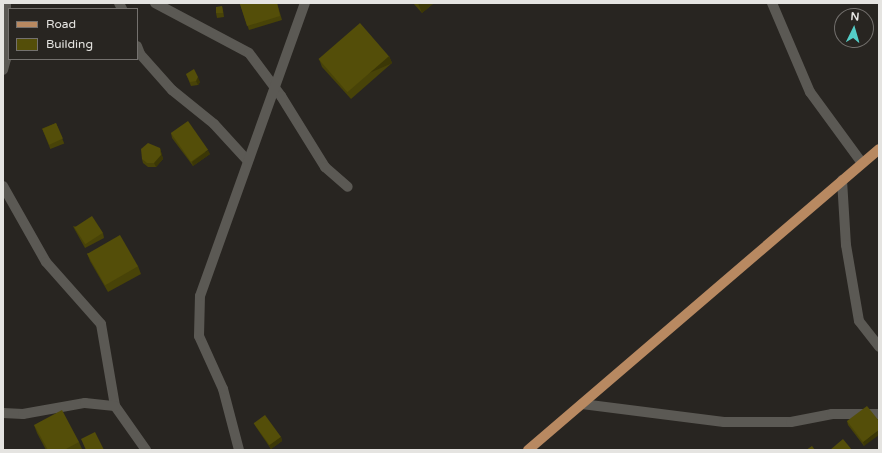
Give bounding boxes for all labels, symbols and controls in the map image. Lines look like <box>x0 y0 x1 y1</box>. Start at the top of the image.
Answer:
legend <box>8 8 138 60</box>
north arrow <box>834 8 874 48</box>
text: N <box>850 10 860 23</box>
text: Road <box>46 17 76 31</box>
text: Building <box>46 37 93 51</box>

